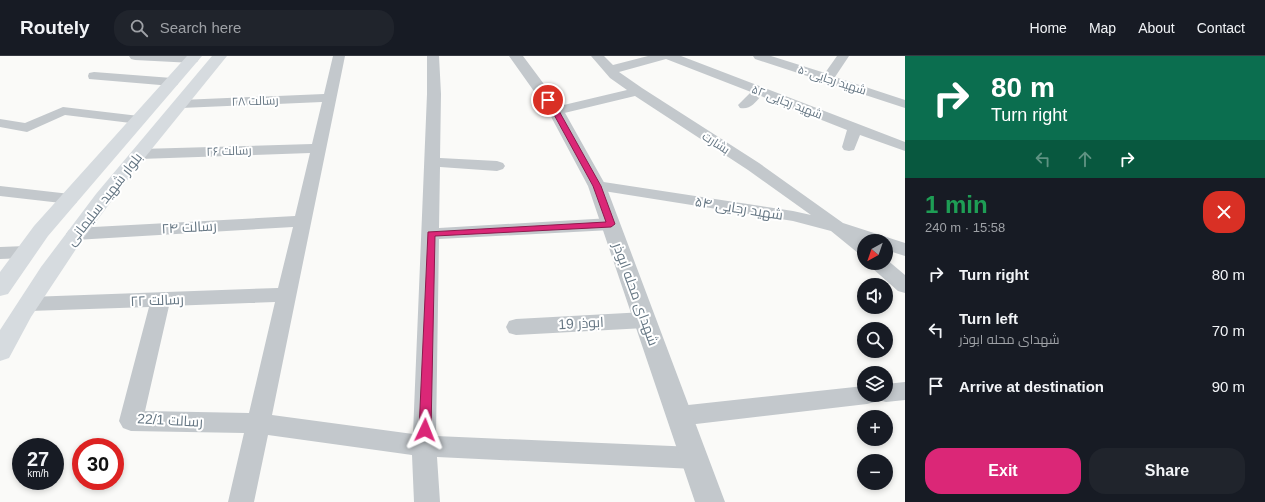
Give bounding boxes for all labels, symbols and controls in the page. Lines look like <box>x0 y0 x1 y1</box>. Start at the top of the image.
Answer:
search box <box>114 10 394 46</box>
text: Routely <box>20 17 90 38</box>
icon: search <box>128 17 150 39</box>
text: Search here <box>160 19 241 36</box>
text: Home <box>1030 20 1067 36</box>
text: Map <box>1089 20 1116 36</box>
text: About <box>1138 20 1175 36</box>
text: Contact <box>1197 20 1245 36</box>
street label: شهید رجایی ۵۰ <box>796 62 868 98</box>
icon: right <box>925 72 977 124</box>
text: 80 m <box>991 72 1055 103</box>
street label: شهید رجایی ۵۲ <box>750 82 824 122</box>
pin <box>531 83 565 117</box>
icon: arrive <box>537 89 559 111</box>
street label: رسالت ۲۸ <box>231 93 279 109</box>
text: Turn right <box>991 105 1067 125</box>
street label: بشارت <box>700 129 732 157</box>
street label: رسالت ۲۶ <box>206 143 252 159</box>
icon: left <box>1032 148 1054 170</box>
icon: ahead <box>1074 148 1096 170</box>
icon: right <box>1116 148 1138 170</box>
street label: بلوار شهید سلیمانی <box>63 149 145 249</box>
text: 1 min <box>925 191 988 218</box>
button: close <box>1203 191 1245 233</box>
street label: شهید رجایی ۵۴ <box>694 193 784 223</box>
street label: رسالت ۲۴ <box>161 218 217 236</box>
text: 240 m · 15:58 <box>925 220 1005 235</box>
north arrow <box>857 234 893 270</box>
map controls <box>857 234 893 490</box>
street label: شهدای محله ابوذر <box>610 239 662 348</box>
icon: right <box>925 263 947 285</box>
text: Turn right <box>959 266 1029 283</box>
text: 80 m <box>1212 266 1245 283</box>
button: sound <box>857 278 893 314</box>
street label: رسالت ۲۲ <box>130 291 184 309</box>
text: Turn left <box>959 310 1018 327</box>
street label: ابوذر 19 <box>558 314 604 332</box>
icon: left <box>925 319 947 341</box>
button: search <box>857 322 893 358</box>
text: 70 m <box>1212 322 1245 339</box>
text: شهدای محله ابوذر <box>959 332 1060 347</box>
button: layers <box>857 366 893 402</box>
icon: arrive <box>925 375 947 397</box>
text: Arrive at destination <box>959 378 1104 395</box>
text: 90 m <box>1212 378 1245 395</box>
position arrow <box>404 409 446 451</box>
street label: رسالت 22/1 <box>137 410 203 430</box>
button: + <box>857 410 893 446</box>
speed limit sign: 30 <box>72 438 124 490</box>
text: 27 <box>27 448 49 470</box>
button: Exit <box>925 448 1081 494</box>
button: Share <box>1089 448 1245 494</box>
button: − <box>857 454 893 490</box>
text: km/h <box>27 468 49 479</box>

